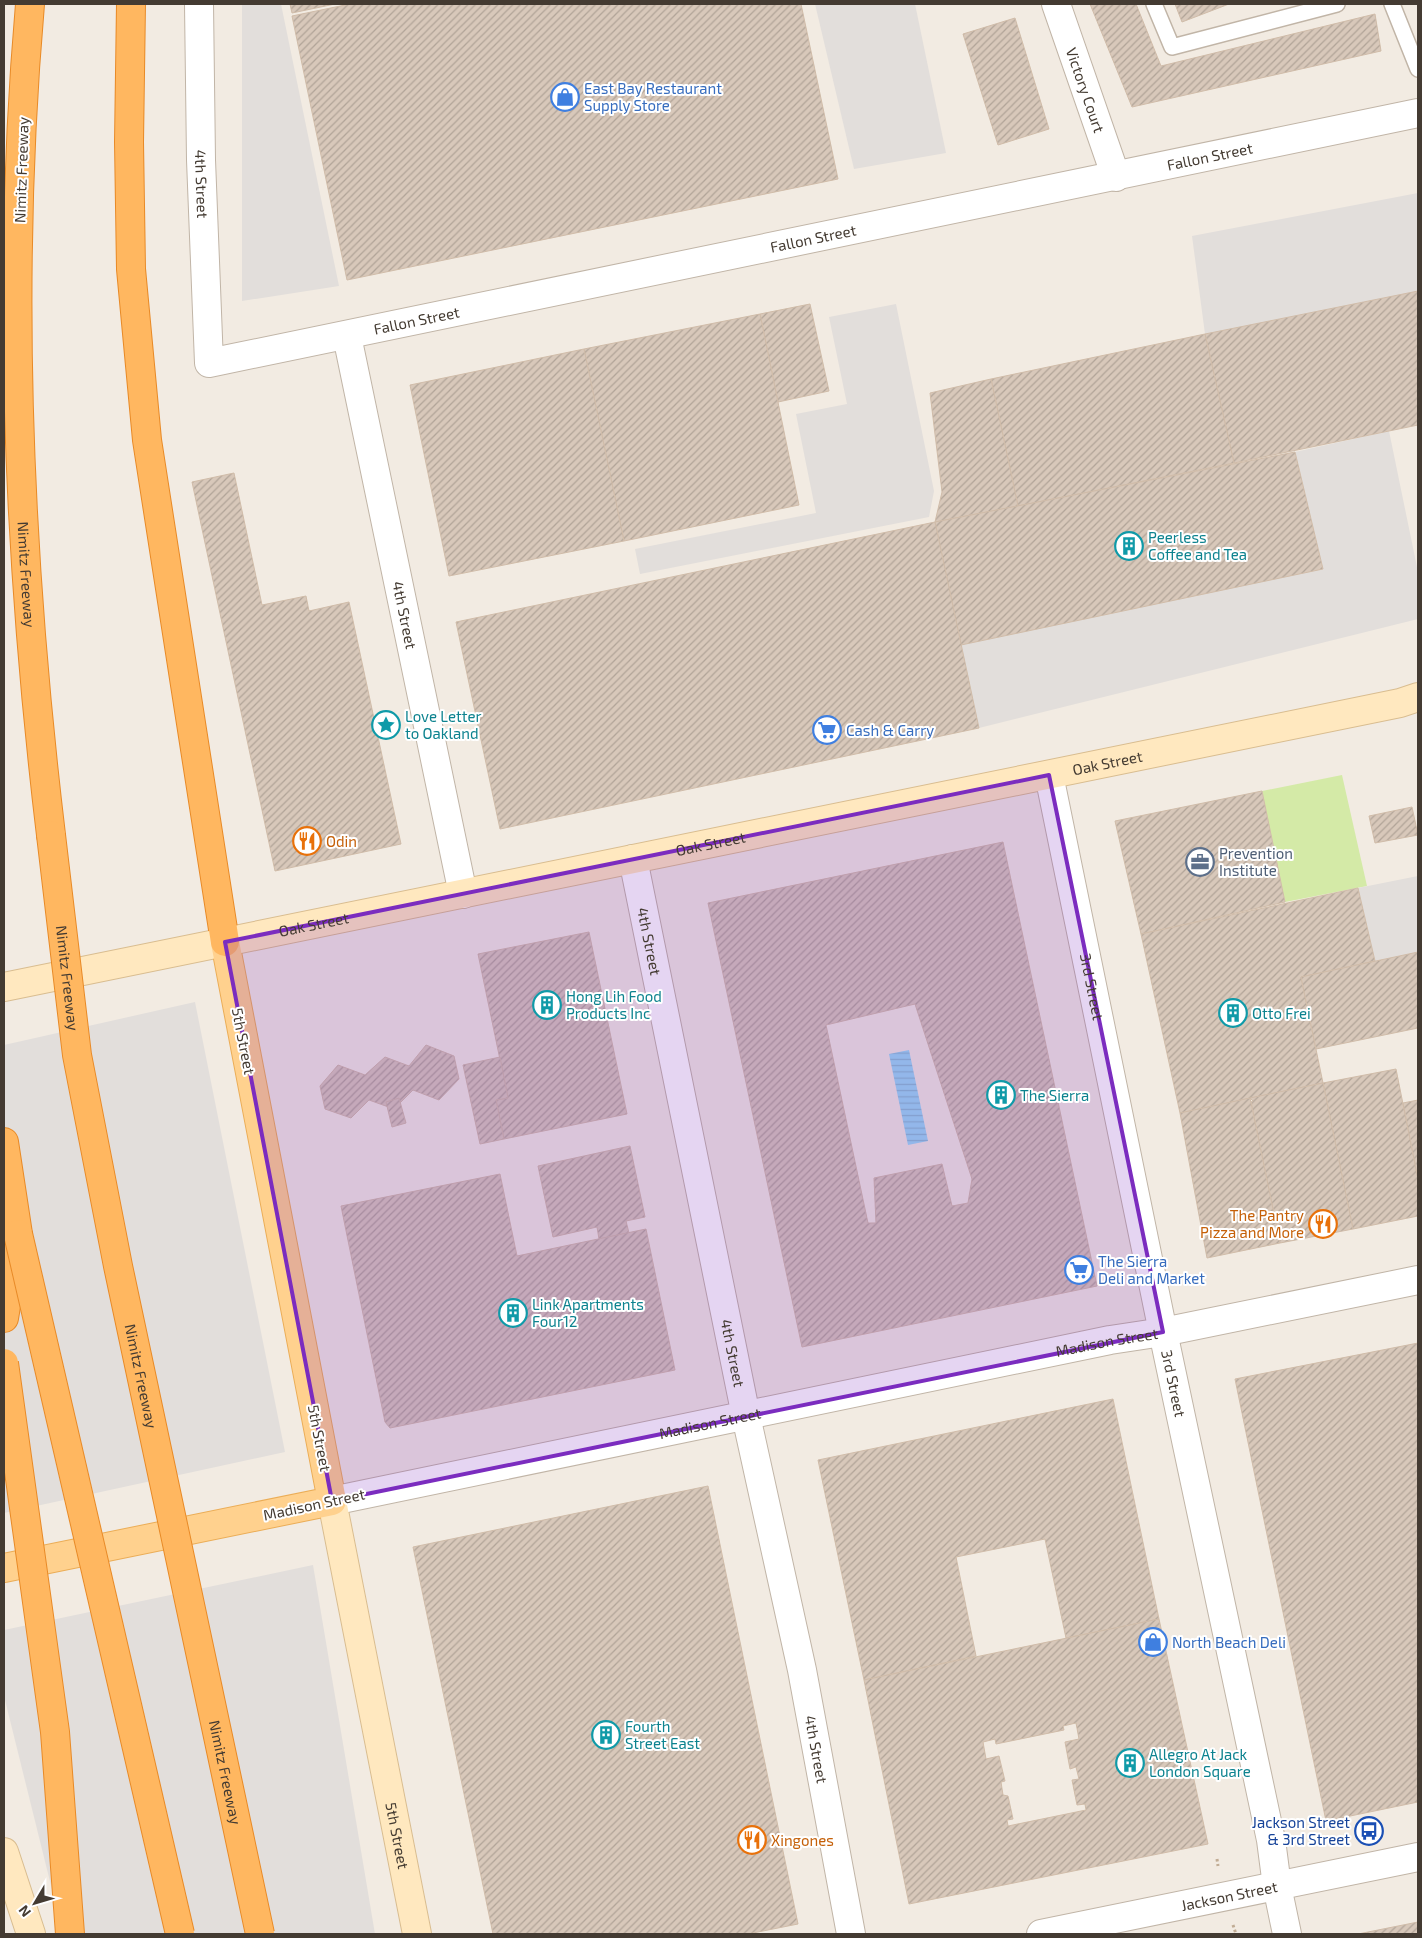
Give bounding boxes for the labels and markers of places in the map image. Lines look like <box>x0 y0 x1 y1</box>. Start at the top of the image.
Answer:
place label: East Bay Restaurant Supply Store <box>584 79 722 114</box>
shop icon: East Bay Restaurant Supply Store <box>550 82 580 112</box>
place label: Peerless Coffee and Tea <box>1148 528 1247 563</box>
building icon: Peerless Coffee and Tea <box>1114 531 1144 561</box>
place label: Love Letter to Oakland <box>405 707 482 742</box>
place icon: Love Letter to Oakland <box>371 710 401 740</box>
supermarket icon: Cash & Carry <box>812 715 842 745</box>
place label: Cash & Carry <box>846 721 934 739</box>
restaurant icon: Odin <box>292 826 322 856</box>
place label: Odin <box>326 832 357 850</box>
place label: Prevention Institute <box>1219 844 1293 879</box>
office icon: Prevention Institute <box>1185 847 1215 877</box>
place label: Hong Lih Food Products Inc <box>566 987 662 1022</box>
building icon: Hong Lih Food Products Inc <box>532 990 562 1020</box>
building icon: Otto Frei <box>1218 998 1248 1028</box>
place label: Otto Frei <box>1252 1004 1311 1022</box>
building icon: The Sierra <box>986 1080 1016 1110</box>
place label: The Sierra <box>1020 1086 1089 1104</box>
place label: The Pantry Pizza and More <box>1200 1206 1304 1241</box>
restaurant icon: The Pantry Pizza and More <box>1308 1209 1338 1239</box>
place label: The Sierra Deli and Market <box>1098 1252 1205 1287</box>
supermarket icon: The Sierra Deli and Market <box>1064 1255 1094 1285</box>
place label: Link Apartments Four12 <box>532 1295 644 1330</box>
building icon: Link Apartments Four12 <box>498 1298 528 1328</box>
shop icon: North Beach Deli <box>1138 1627 1168 1657</box>
place label: North Beach Deli <box>1172 1633 1286 1651</box>
place label: Fourth Street East <box>625 1717 700 1752</box>
building icon: Fourth Street East <box>591 1720 621 1750</box>
place label: Allegro At Jack London Square <box>1149 1745 1251 1780</box>
building icon: Allegro At Jack London Square <box>1115 1748 1145 1778</box>
place label: Jackson Street & 3rd Street <box>1252 1813 1350 1848</box>
bus stop icon: Jackson Street & 3rd Street <box>1354 1816 1384 1846</box>
restaurant icon: Xingones <box>737 1825 767 1855</box>
place label: Xingones <box>771 1831 834 1849</box>

